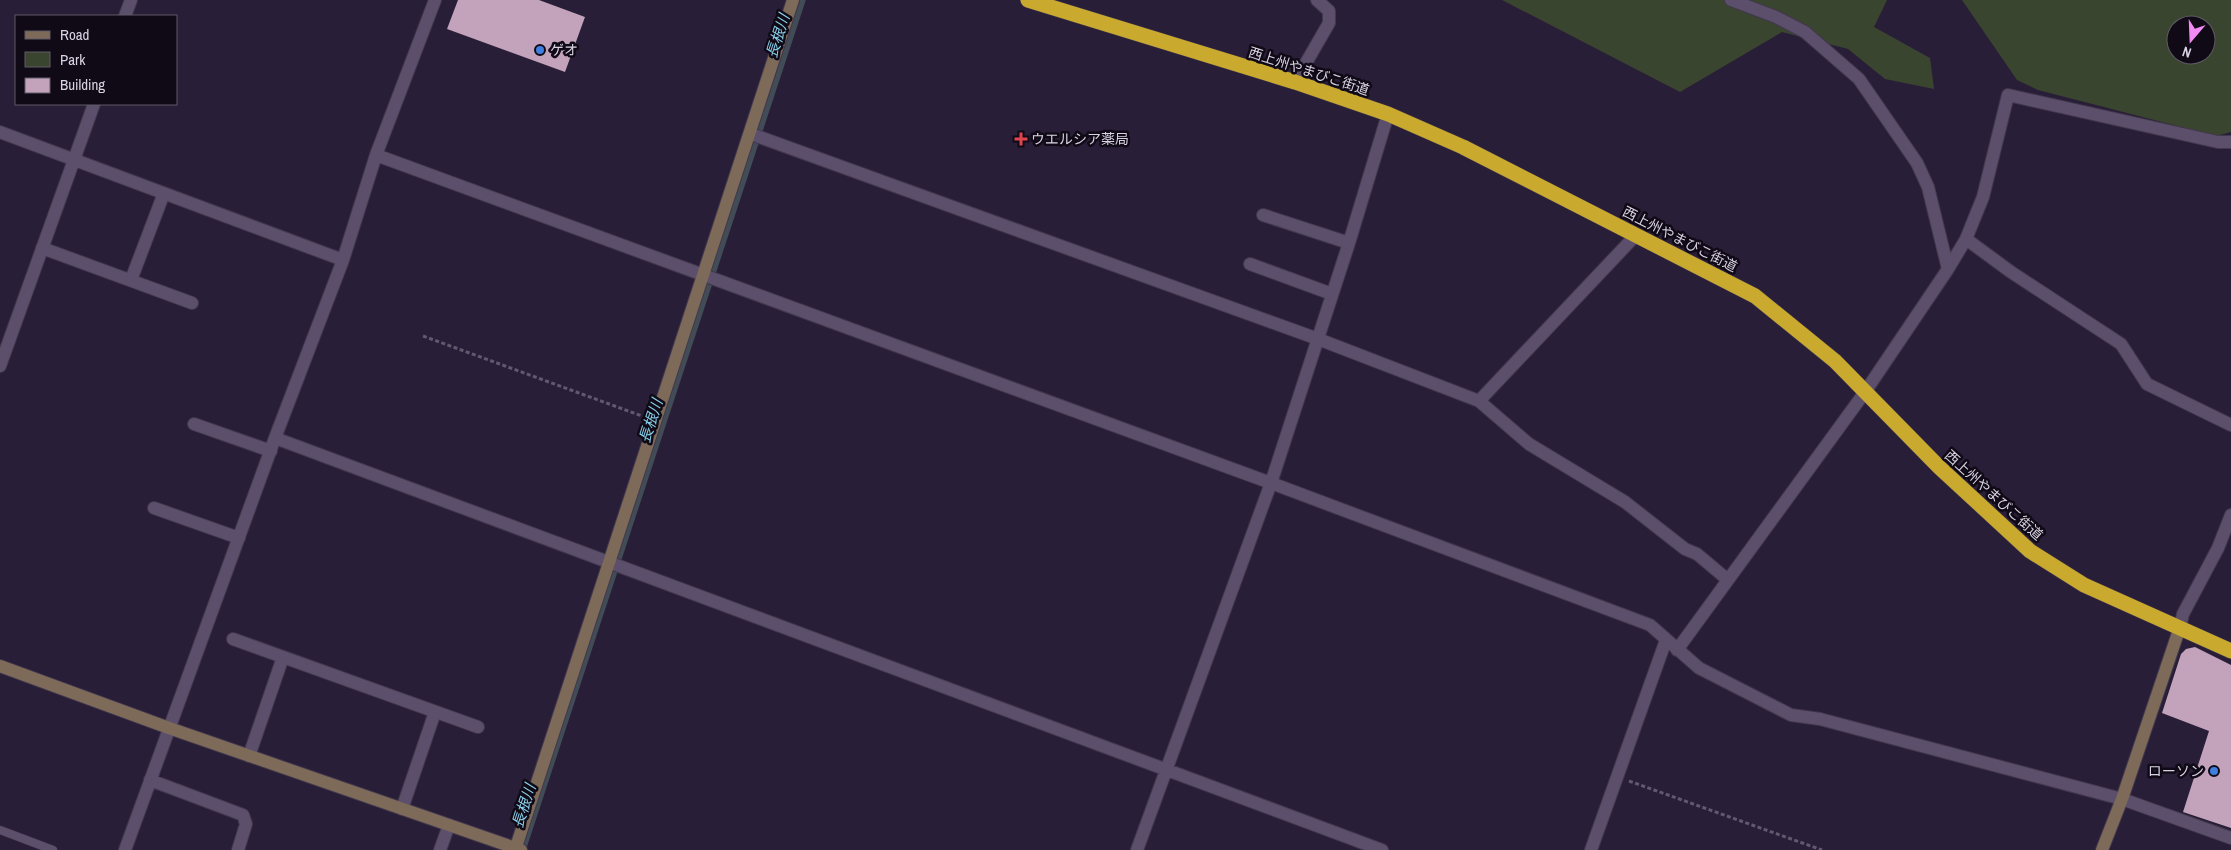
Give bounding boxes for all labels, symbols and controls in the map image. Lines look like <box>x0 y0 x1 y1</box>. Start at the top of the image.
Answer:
water label: 長根川 <box>761 9 795 60</box>
legend <box>15 15 178 105</box>
north arrow <box>2166 15 2216 65</box>
text: Road <box>60 24 89 45</box>
place label: ゲオ <box>550 41 578 59</box>
text: N <box>2180 42 2194 62</box>
street label: 西上州やまびこ街道 <box>1246 43 1372 99</box>
marker: ゲオ <box>534 44 546 56</box>
text: Park <box>60 49 86 70</box>
text: Building <box>60 74 105 95</box>
place label: ウエルシア薬局 <box>1031 130 1129 148</box>
marker: ウエルシア薬局 <box>1015 133 1027 145</box>
street label: 西上州やまびこ街道 <box>1620 202 1740 276</box>
water label: 長根川 <box>634 394 668 445</box>
street label: 西上州やまびこ街道 <box>1941 446 2047 544</box>
place label: ローソン <box>2148 762 2204 780</box>
marker: ローソン <box>2208 765 2220 777</box>
water label: 長根川 <box>507 779 541 830</box>

